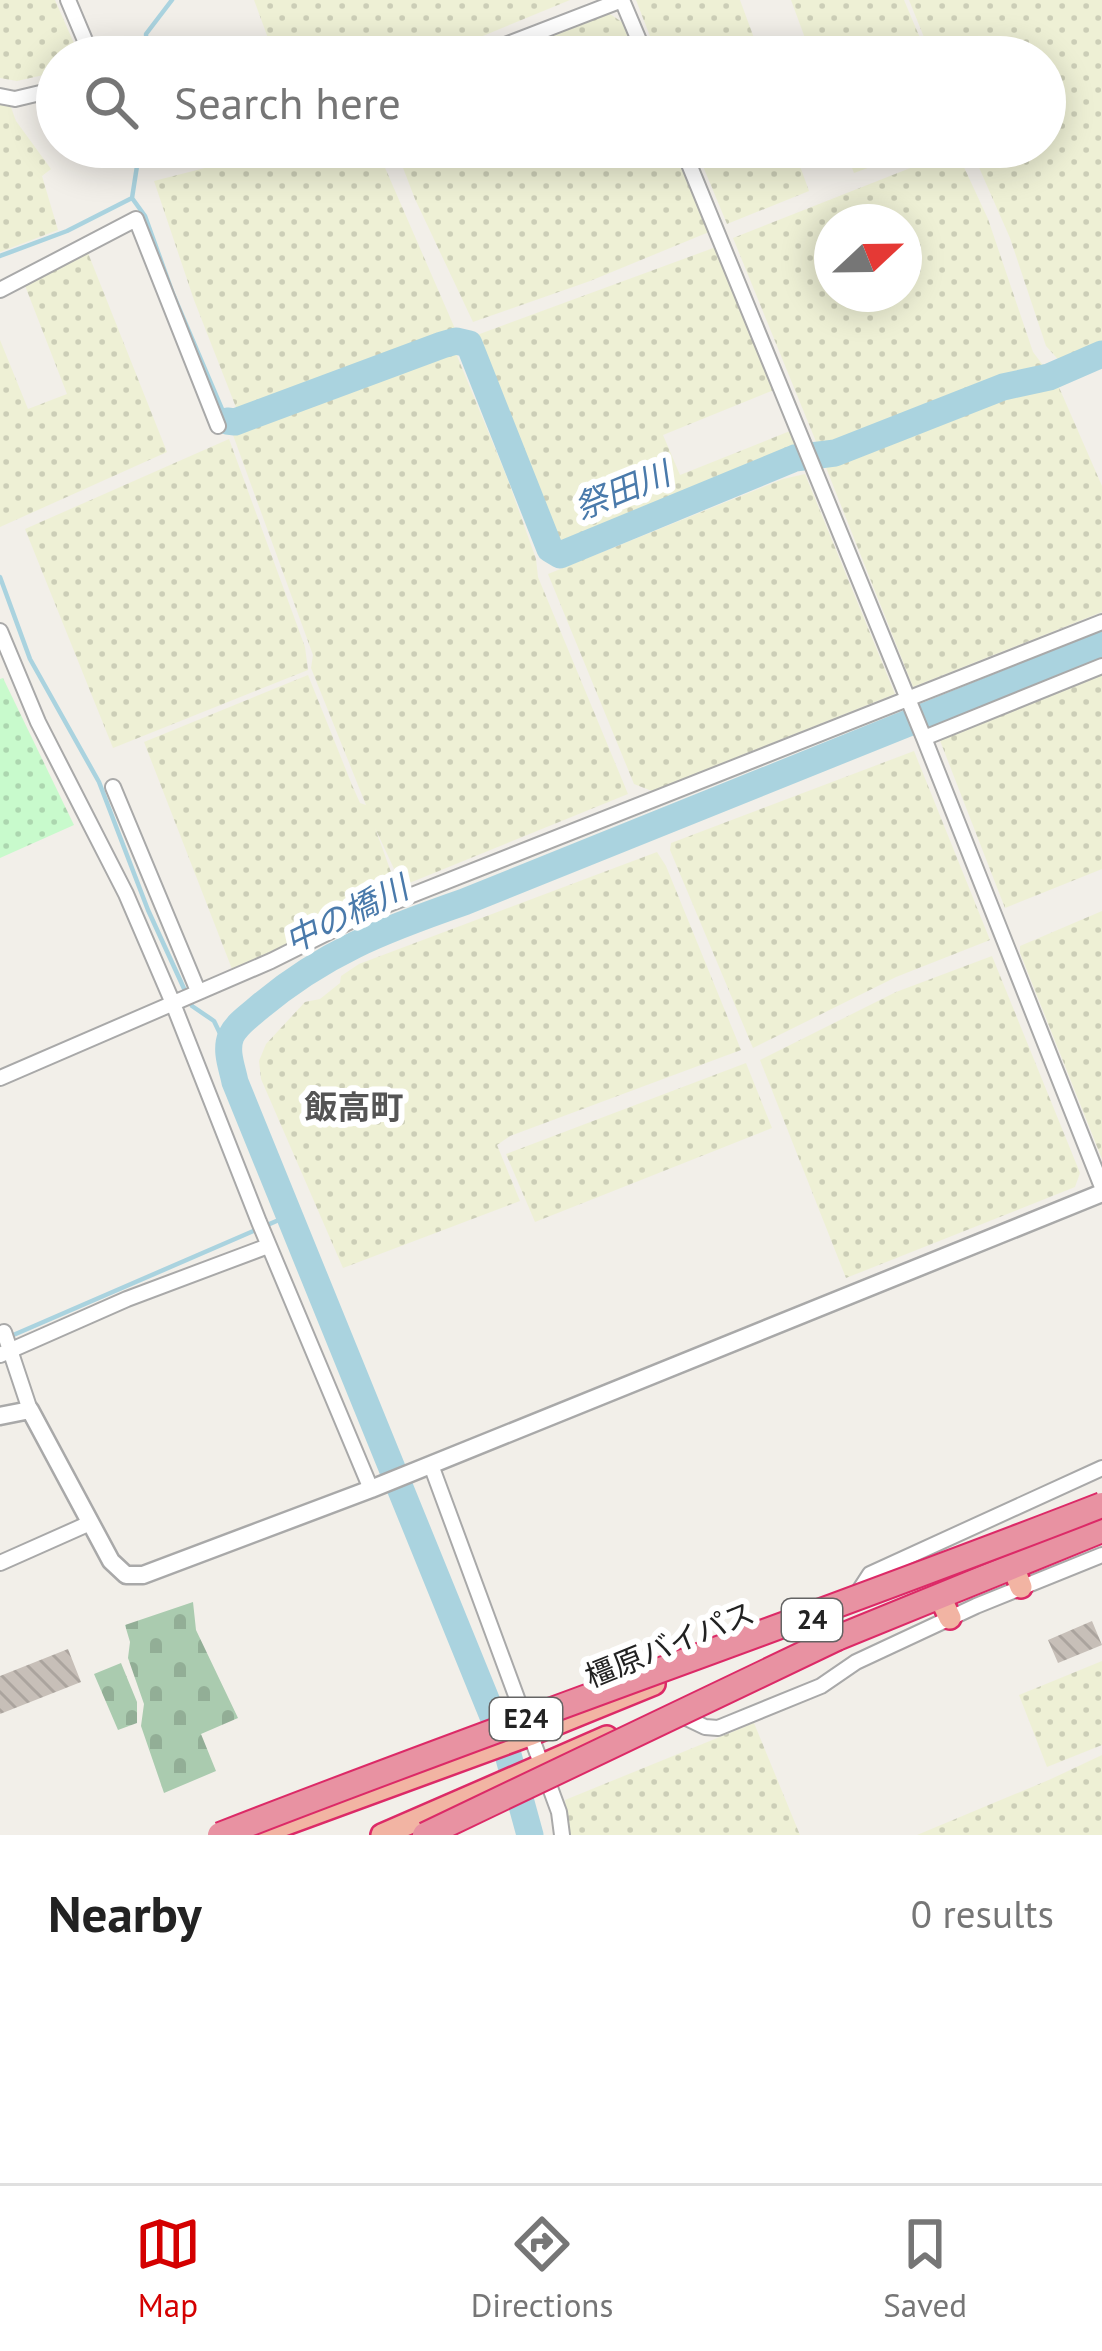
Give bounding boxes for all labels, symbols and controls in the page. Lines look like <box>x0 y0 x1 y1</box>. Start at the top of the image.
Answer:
search box <box>36 36 1066 168</box>
icon: search <box>78 69 144 135</box>
text: Search here <box>174 73 401 131</box>
north arrow <box>814 204 922 312</box>
water label: 祭田川 <box>568 450 679 528</box>
water label: 中の橋川 <box>277 864 417 962</box>
district label: 飯高町 <box>305 1085 404 1128</box>
street label: 橿原バイパス <box>579 1592 760 1695</box>
road number: 24 <box>782 1599 842 1641</box>
road number: E24 <box>490 1698 562 1740</box>
text: Nearby <box>48 1880 202 1946</box>
text: 0 results <box>911 1888 1054 1939</box>
tab: Map <box>135 2211 201 2326</box>
tab: Directions <box>471 2211 613 2326</box>
tab: Saved <box>883 2211 967 2326</box>

